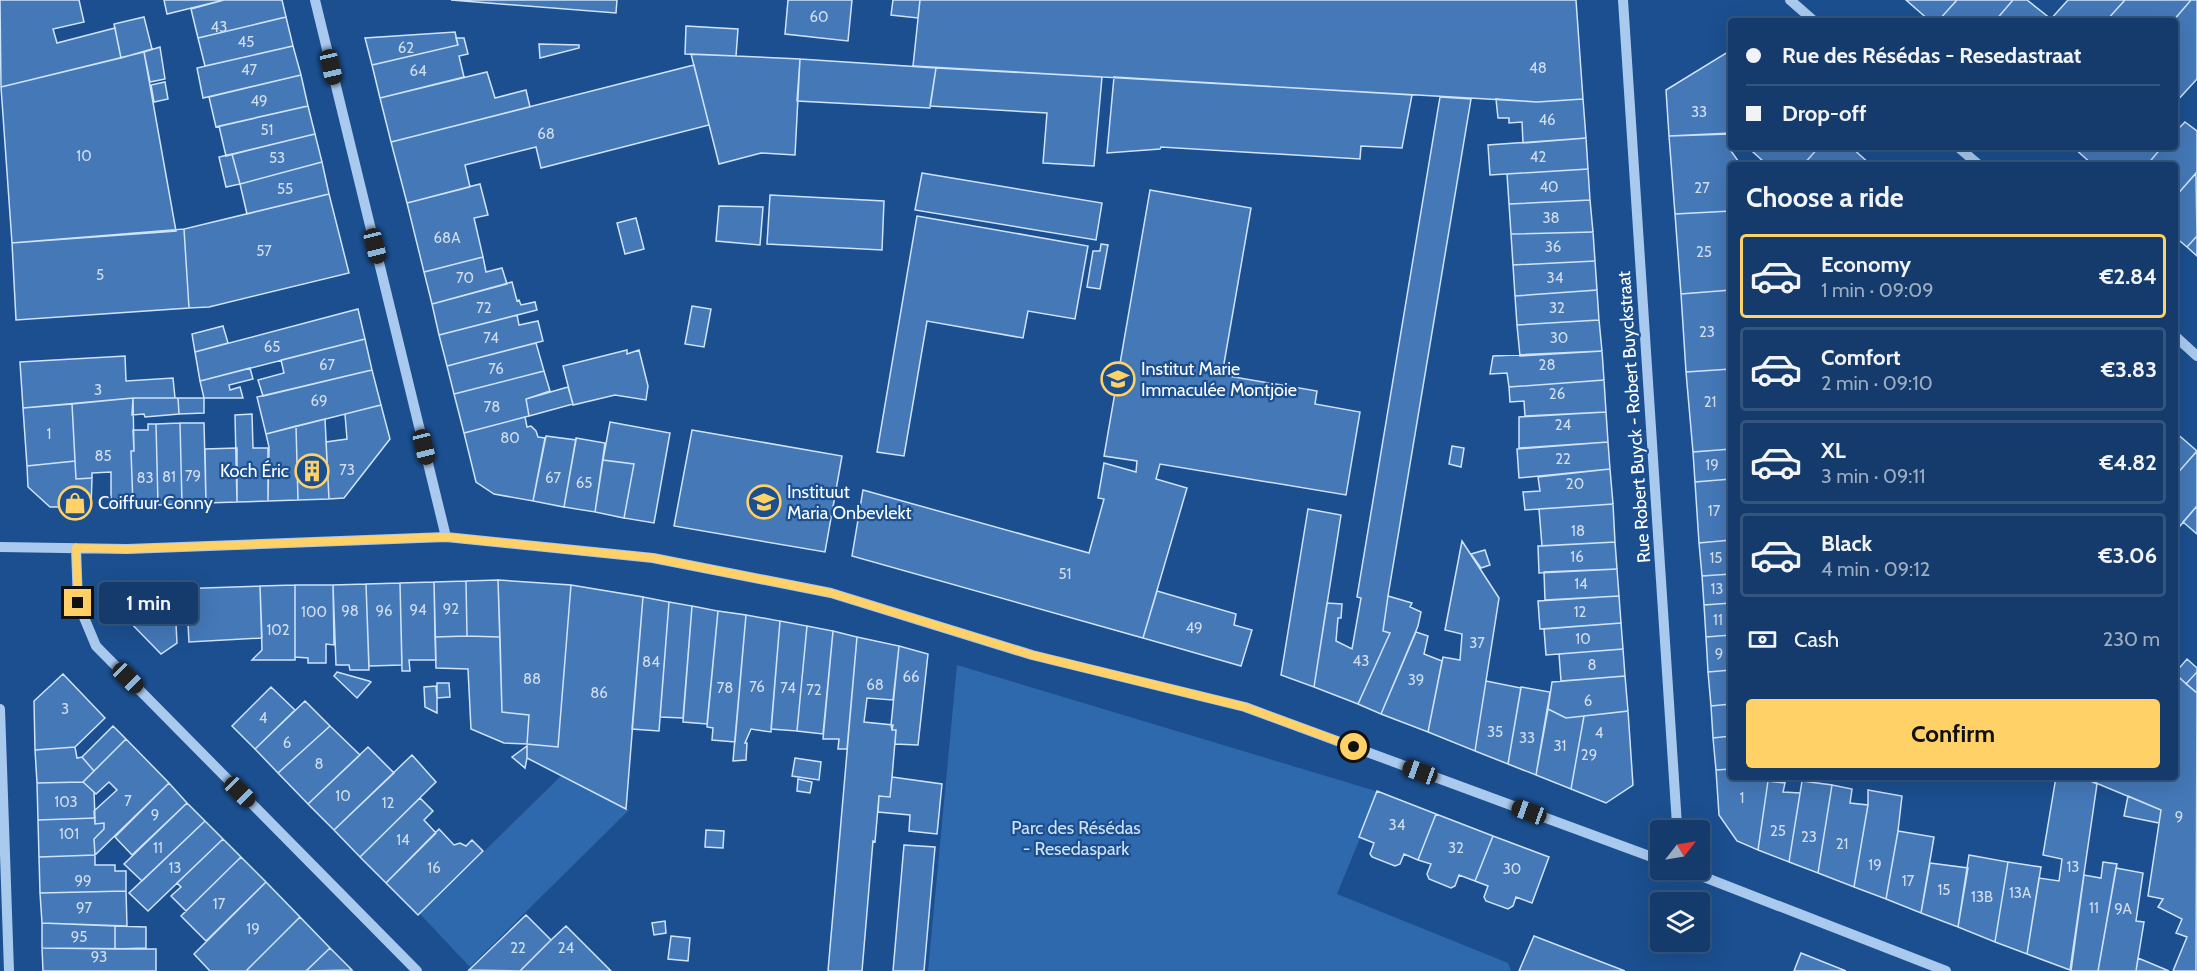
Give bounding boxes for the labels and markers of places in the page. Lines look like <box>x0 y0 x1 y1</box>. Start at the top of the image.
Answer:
place label: Institut Marie Immaculée Montjoie <box>1141 358 1297 401</box>
school or university icon: Institut Marie Immaculée Montjoie <box>1100 361 1136 397</box>
building icon: Koch Éric <box>294 453 330 489</box>
place label: Koch Éric <box>220 460 289 482</box>
place label: Instituut Maria Onbevlekt <box>787 481 912 524</box>
school or university icon: Instituut Maria Onbevlekt <box>746 484 782 520</box>
shop icon: Coiffuur Conny <box>57 485 93 521</box>
place label: Coiffuur Conny <box>98 492 213 514</box>

